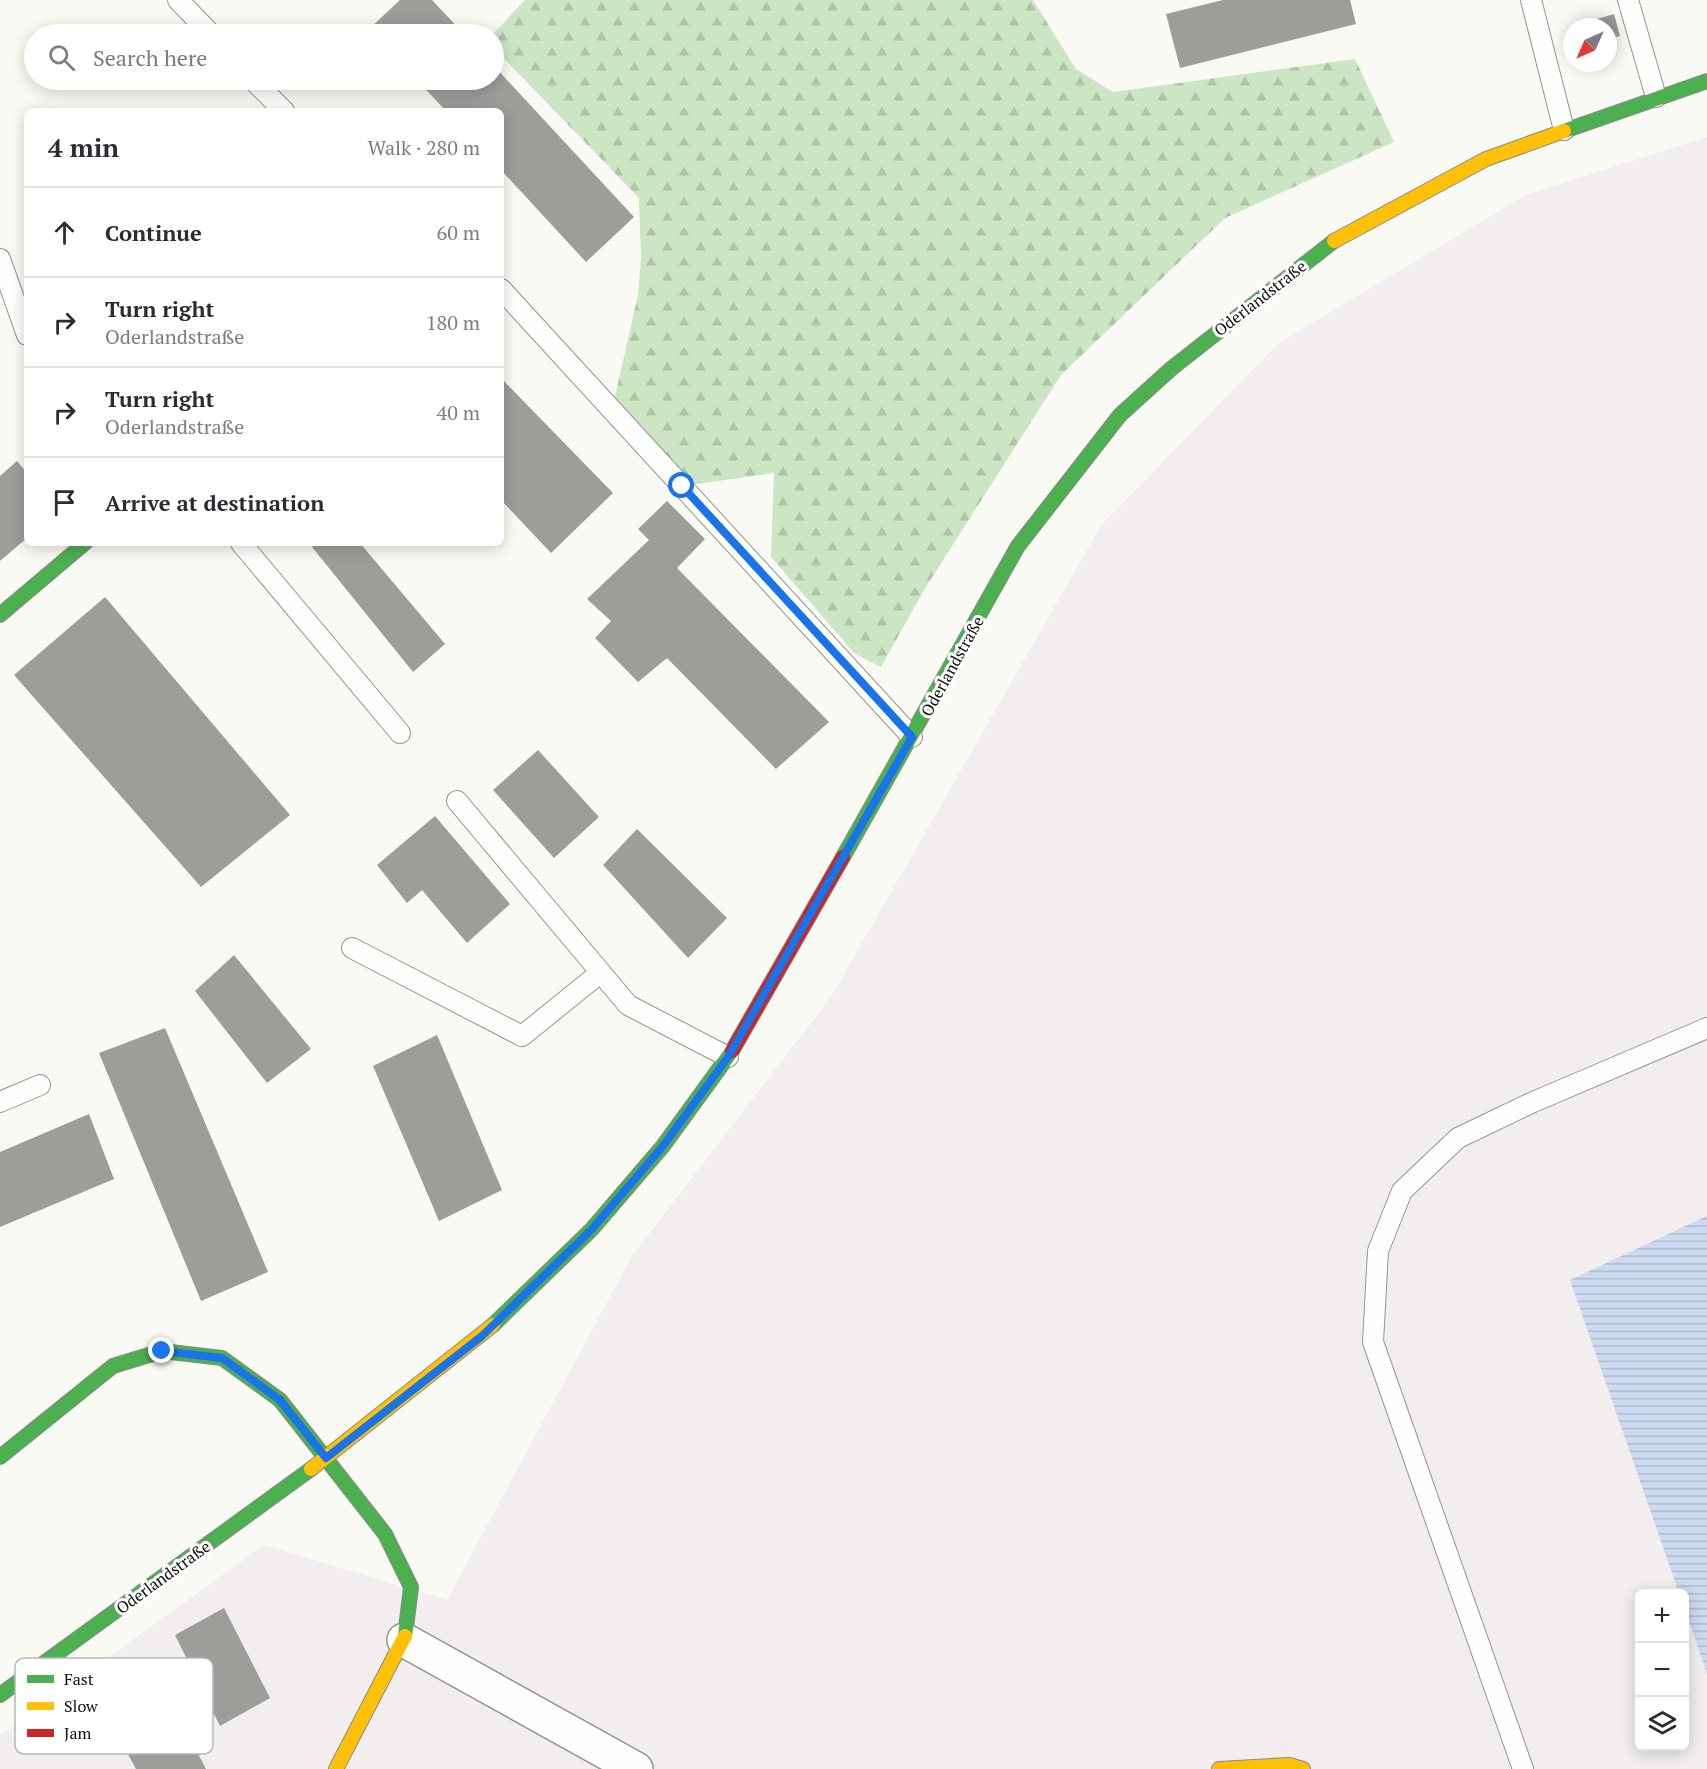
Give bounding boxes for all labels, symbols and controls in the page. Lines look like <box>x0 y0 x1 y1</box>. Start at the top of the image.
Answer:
north arrow <box>1563 18 1617 72</box>
search box <box>24 24 504 90</box>
icon: search <box>45 41 78 74</box>
text: Search here <box>93 43 207 72</box>
text: 4 min <box>48 130 119 164</box>
text: Walk · 280 m <box>368 134 480 161</box>
icon: ahead <box>48 216 81 249</box>
text: Continue <box>105 218 202 247</box>
text: 60 m <box>437 219 480 246</box>
street label: Oderlandstraße <box>1209 255 1311 341</box>
text: Turn right <box>105 294 214 323</box>
icon: right <box>48 306 81 339</box>
text: 180 m <box>426 309 480 336</box>
text: Oderlandstraße <box>105 323 244 350</box>
text: Turn right <box>105 384 214 413</box>
icon: right <box>48 396 81 429</box>
text: 40 m <box>437 399 480 426</box>
text: Oderlandstraße <box>105 413 244 440</box>
route start <box>668 472 694 498</box>
icon: arrive <box>48 486 81 519</box>
text: Arrive at destination <box>105 488 324 517</box>
street label: Oderlandstraße <box>915 612 989 720</box>
route end <box>148 1337 174 1363</box>
street label: Oderlandstraße <box>111 1535 215 1619</box>
map controls <box>1635 1589 1689 1751</box>
button: + <box>1635 1589 1689 1643</box>
button: − <box>1635 1643 1689 1697</box>
legend <box>15 1658 213 1754</box>
text: Fast <box>64 1668 94 1690</box>
text: Slow <box>64 1695 98 1717</box>
button: layers <box>1635 1697 1689 1751</box>
text: Jam <box>64 1722 92 1744</box>

